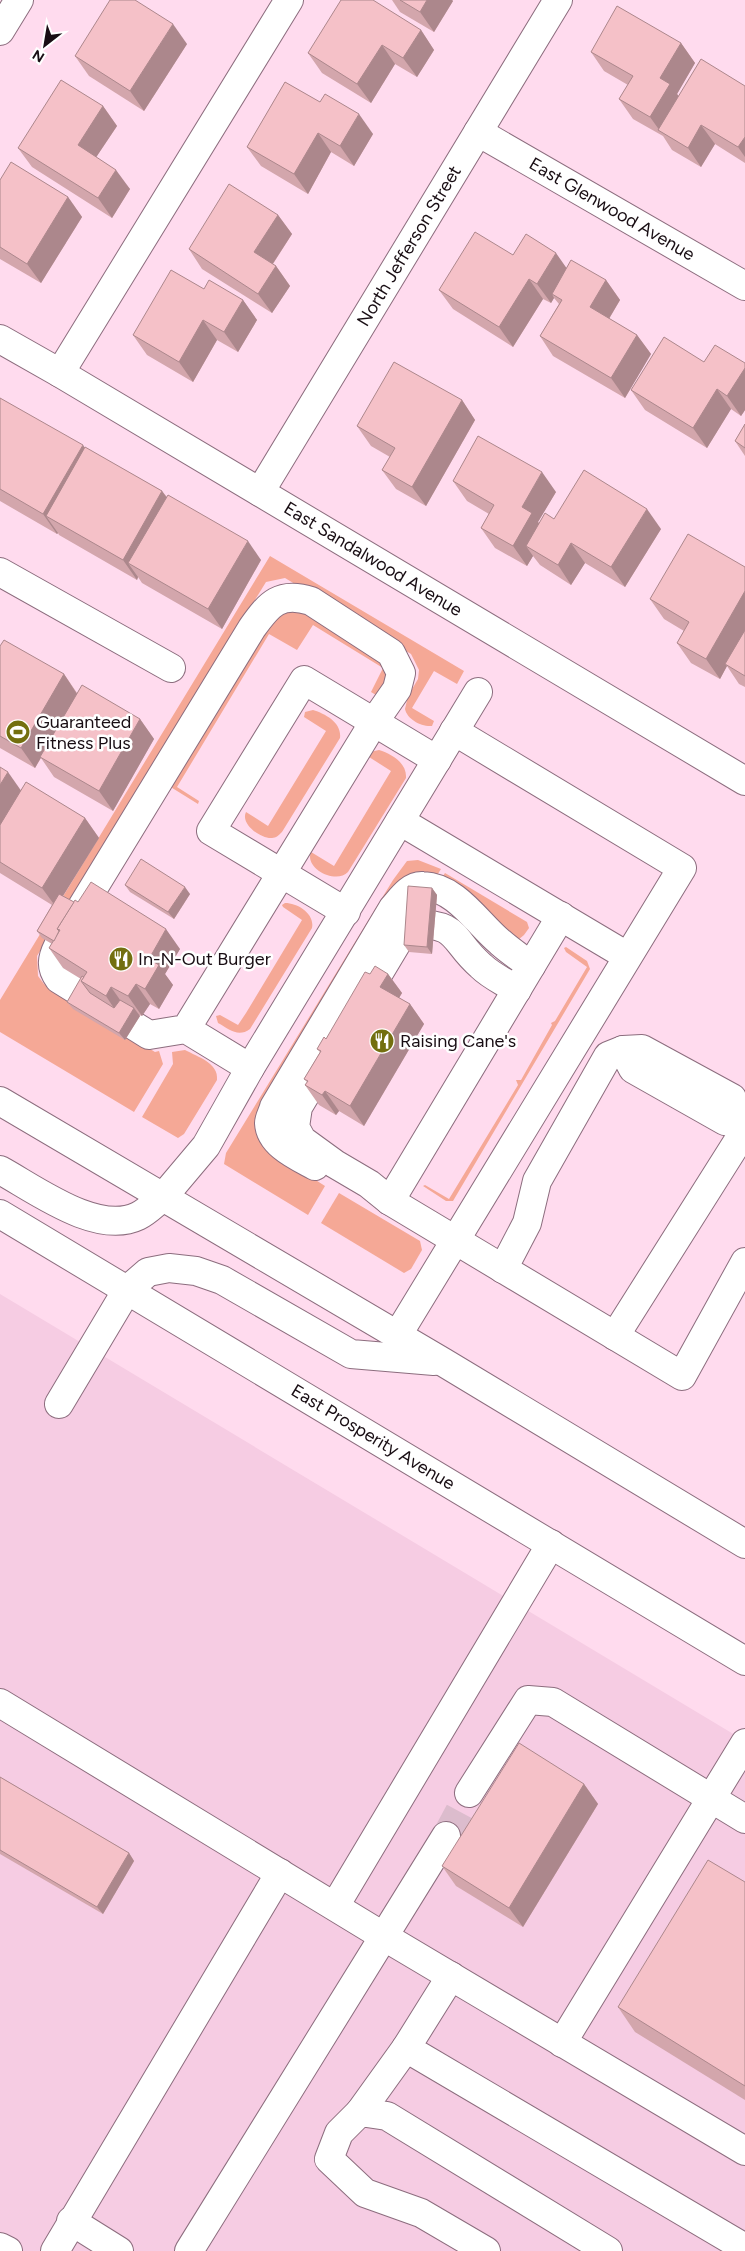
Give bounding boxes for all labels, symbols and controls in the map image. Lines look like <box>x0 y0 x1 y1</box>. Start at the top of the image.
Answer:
north arrow <box>20 20 70 70</box>
text: N <box>30 46 48 66</box>
street label: East Glenwood Avenue <box>525 153 699 265</box>
street label: North Jefferson Street <box>352 161 466 330</box>
street label: East Sandalwood Avenue <box>280 497 466 621</box>
place label: Guaranteed Fitness Plus <box>36 711 131 754</box>
sports icon: Guaranteed Fitness Plus <box>5 719 31 745</box>
restaurant icon: In-N-Out Burger <box>108 946 134 972</box>
place label: In-N-Out Burger <box>138 948 271 970</box>
restaurant icon: Raising Cane's <box>369 1028 395 1054</box>
place label: Raising Cane's <box>400 1030 516 1052</box>
street label: East Prosperity Avenue <box>287 1379 459 1495</box>

